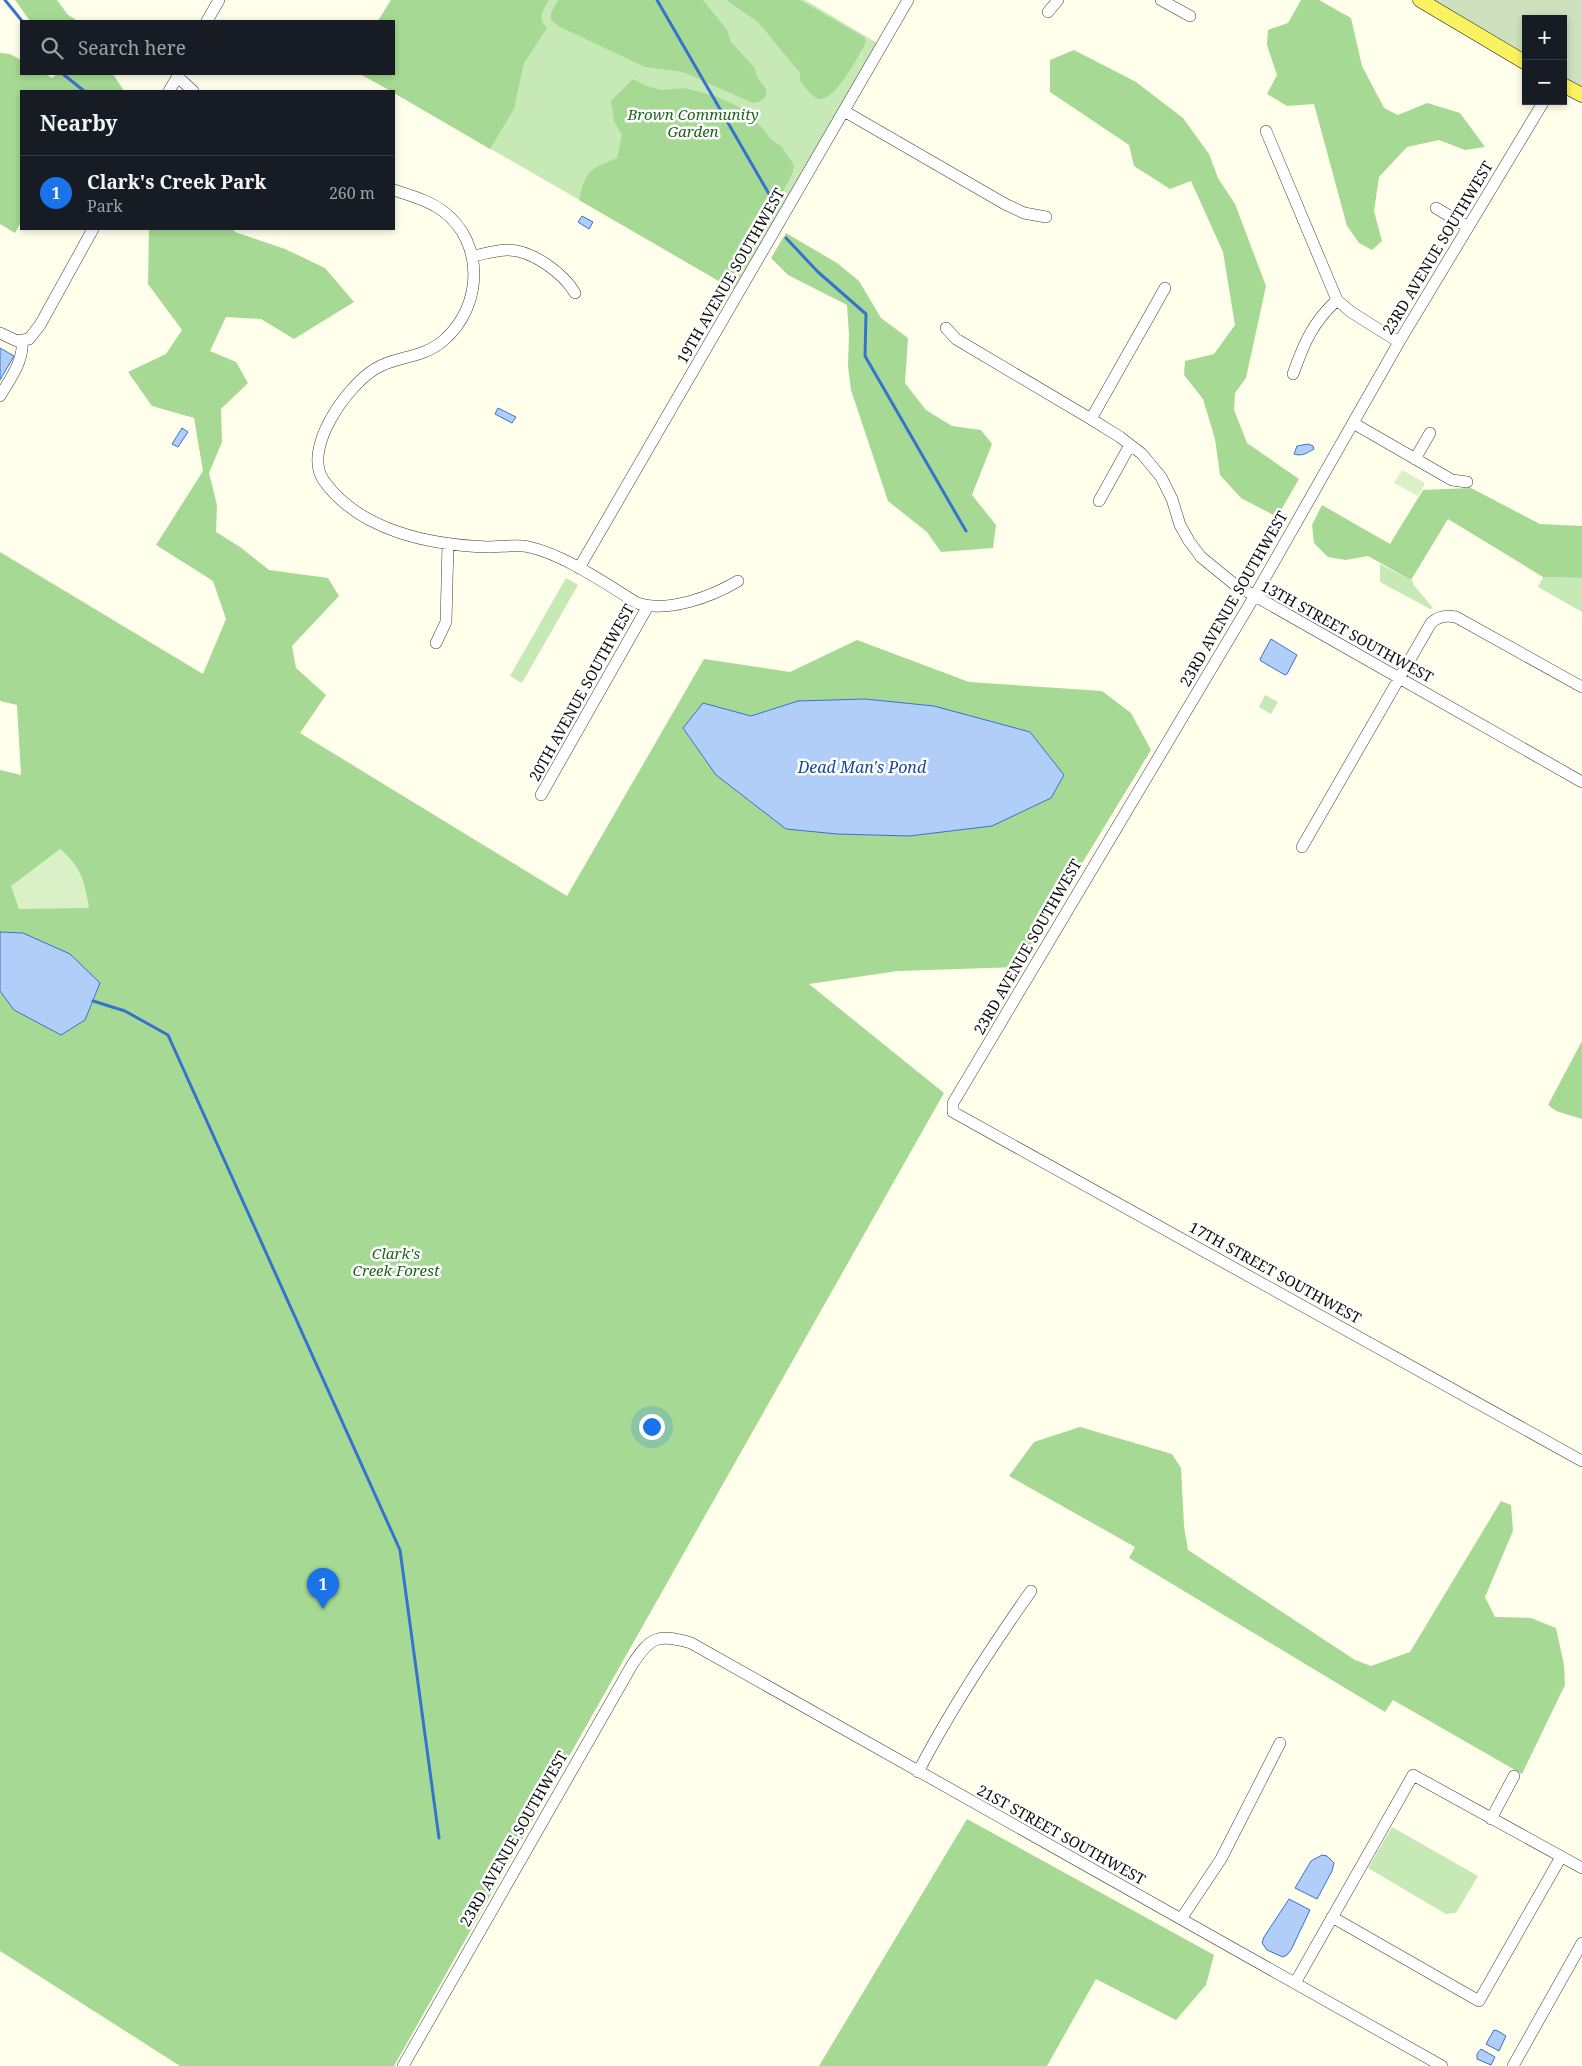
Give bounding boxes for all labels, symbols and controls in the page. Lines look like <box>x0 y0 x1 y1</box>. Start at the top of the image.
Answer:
map controls <box>1522 15 1567 105</box>
button: + <box>1522 15 1567 60</box>
search box <box>20 20 395 75</box>
icon: search <box>38 34 66 62</box>
text: Search here <box>78 35 186 61</box>
button: − <box>1522 60 1567 105</box>
park label: Brown Community Garden <box>626 104 759 141</box>
text: Nearby <box>40 109 118 137</box>
street label: 23RD AVENUE SOUTHWEST <box>1377 157 1497 338</box>
text: Clark's Creek Park <box>87 169 266 195</box>
text: 1 <box>51 182 61 204</box>
text: 260 m <box>329 182 375 204</box>
street label: 19TH AVENUE SOUTHWEST <box>672 184 789 367</box>
text: Park <box>87 195 123 217</box>
street label: 23RD AVENUE SOUTHWEST <box>1175 507 1292 690</box>
street label: 13TH STREET SOUTHWEST <box>1258 575 1437 687</box>
street label: 20TH AVENUE SOUTHWEST <box>524 601 638 785</box>
water label: Dead Man's Pond <box>797 756 927 778</box>
street label: 23RD AVENUE SOUTHWEST <box>969 855 1086 1038</box>
street label: 17TH STREET SOUTHWEST <box>1186 1216 1365 1328</box>
park label: Clark's Creek Forest <box>353 1243 440 1280</box>
your location <box>639 1414 665 1440</box>
pin: 1 <box>307 1568 339 1609</box>
street label: 23RD AVENUE SOUTHWEST <box>455 1747 572 1930</box>
street label: 21ST STREET SOUTHWEST <box>974 1779 1149 1889</box>

